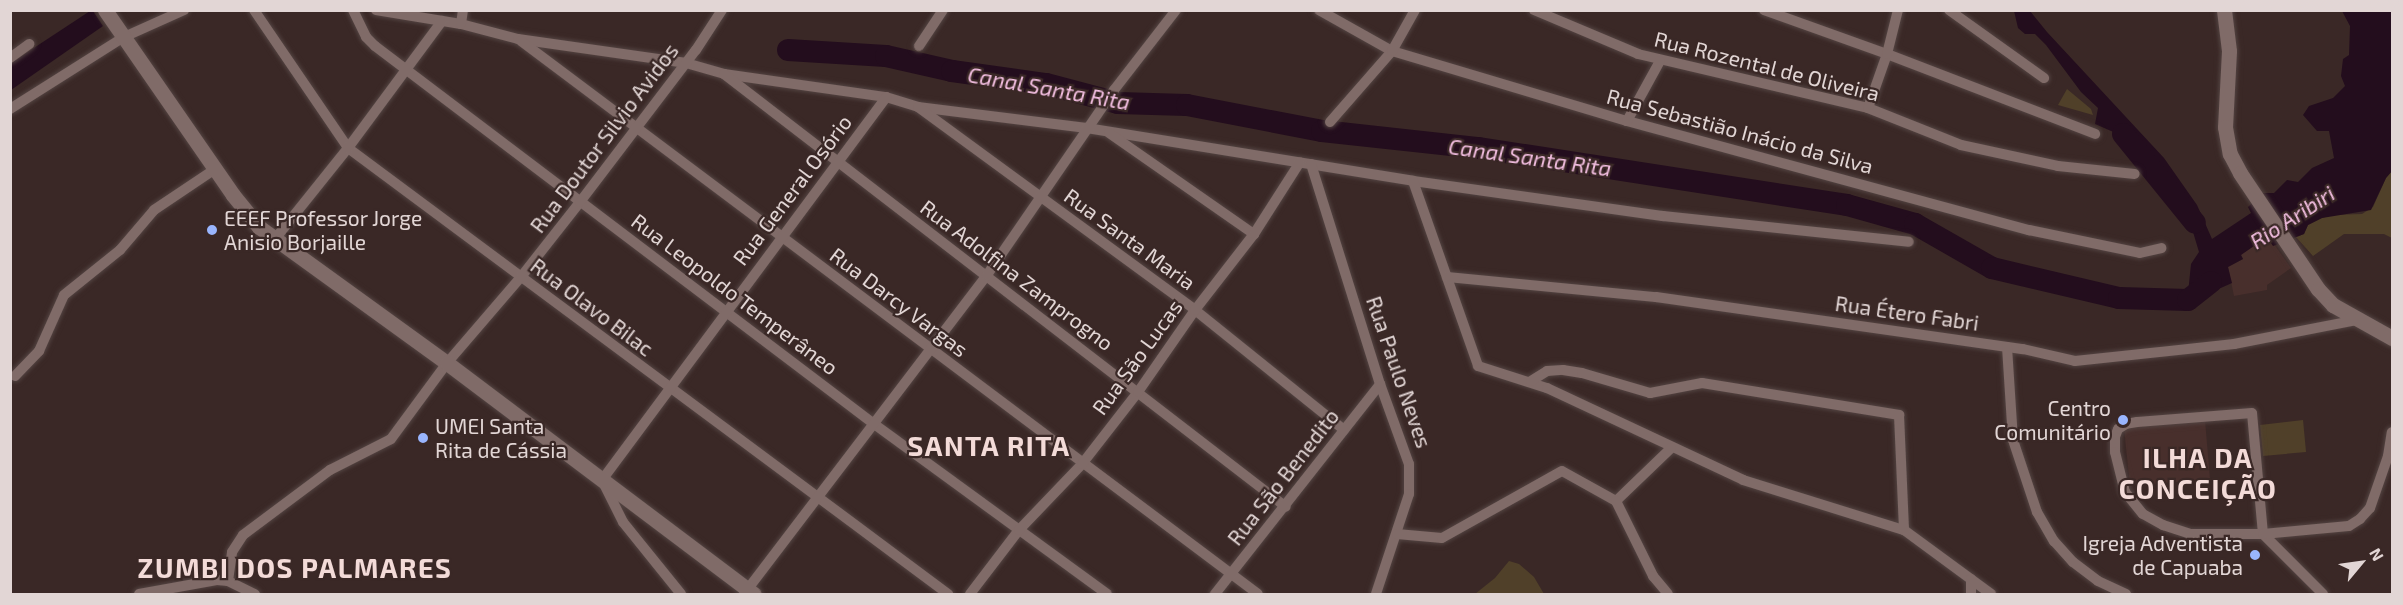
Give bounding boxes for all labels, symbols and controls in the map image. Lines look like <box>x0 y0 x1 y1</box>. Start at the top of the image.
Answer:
street label: Rua Rozental de Oliveira <box>1652 26 1882 106</box>
street label: Rua Doutor Silvio Avidos <box>524 38 684 238</box>
water label: Canal Santa Rita <box>965 61 1133 115</box>
street label: Rua Sebastião Inácio da Silva <box>1604 83 1876 179</box>
street label: Rua General Osório <box>727 110 857 270</box>
water label: Canal Santa Rita <box>1446 132 1614 182</box>
water label: Rio Aribiri <box>2244 180 2340 254</box>
street label: Rua Santa Maria <box>1059 183 1201 295</box>
street label: Rua Adolfina Zamprogno <box>915 194 1119 356</box>
place label: EEEF Professor Jorge Anisio Borjaille <box>224 205 423 255</box>
street label: Rua Leopoldo Temperâneo <box>627 208 843 380</box>
marker: EEEF Professor Jorge Anisio Borjaille <box>205 223 219 237</box>
street label: Rua Darcy Vargas <box>825 242 973 362</box>
street label: Rua Olavo Bilac <box>526 253 658 361</box>
street label: Rua Étero Fabri <box>1833 290 1981 336</box>
street label: Rua Paulo Neves <box>1361 293 1437 451</box>
street label: Rua São Lucas <box>1087 294 1187 420</box>
place label: Centro Comunitário <box>1994 395 2111 445</box>
street label: Rua São Benedito <box>1222 404 1344 550</box>
place label: UMEI Santa Rita de Cássia <box>435 413 567 463</box>
marker: Centro Comunitário <box>2116 413 2130 427</box>
district label: SANTA RITA <box>907 430 1071 462</box>
marker: UMEI Santa Rita de Cássia <box>416 431 430 445</box>
district label: ILHA DA CONCEIÇÃO <box>2119 441 2277 504</box>
place label: Igreja Adventista de Capuaba <box>2082 530 2243 580</box>
north arrow <box>2331 533 2391 593</box>
text: N <box>2366 544 2388 564</box>
marker: Igreja Adventista de Capuaba <box>2248 548 2262 562</box>
district label: ZUMBI DOS PALMARES <box>138 552 452 584</box>

